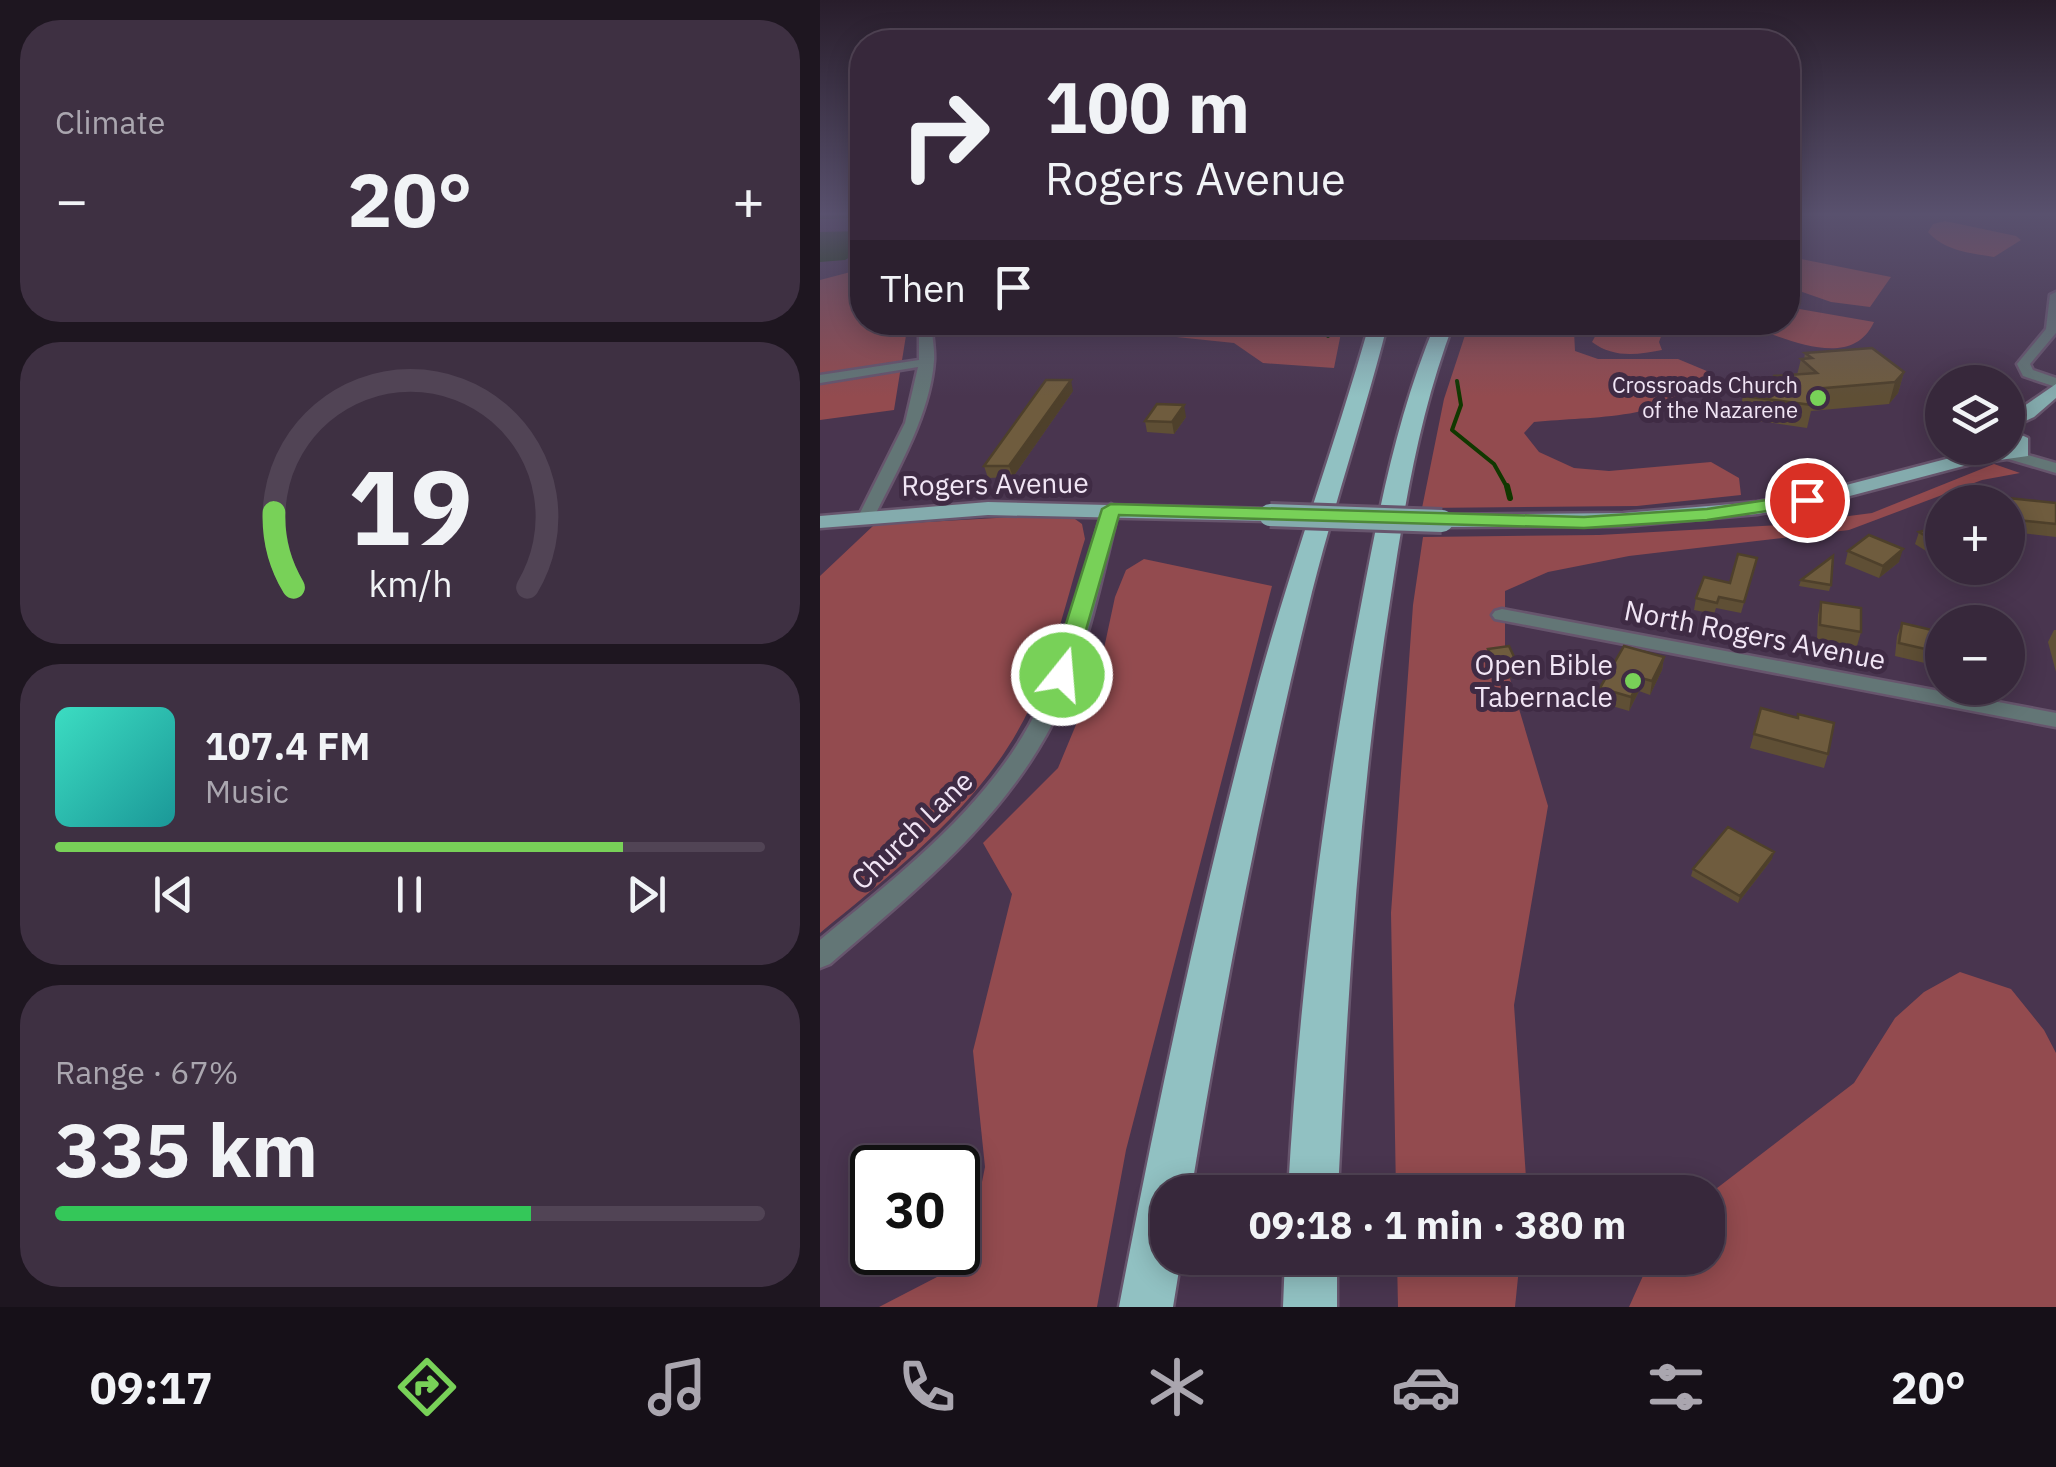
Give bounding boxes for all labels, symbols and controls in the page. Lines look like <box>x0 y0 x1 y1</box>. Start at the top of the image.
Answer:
text: 100 m <box>1045 61 1250 152</box>
icon: right <box>880 70 1010 200</box>
text: Climate <box>55 101 165 143</box>
text: Rogers Avenue <box>1045 149 1346 207</box>
text: 20° <box>347 150 473 248</box>
text: − <box>55 164 88 235</box>
text: + <box>732 164 765 235</box>
icon: arrive <box>986 260 1041 315</box>
text: Then <box>880 263 966 312</box>
map controls <box>1925 365 2025 705</box>
button: layers <box>1925 365 2025 465</box>
place label: Crossroads Church of the Nazarene <box>1612 370 1798 424</box>
marker: Crossroads Church of the Nazarene <box>1807 387 1829 409</box>
text: 19 <box>348 438 472 574</box>
pin <box>1765 458 1850 543</box>
street label: Rogers Avenue <box>901 463 1089 504</box>
icon: arrive <box>1780 473 1835 528</box>
button: + <box>1925 485 2025 585</box>
text: km/h <box>368 560 452 607</box>
street label: North Rogers Avenue <box>1621 591 1889 678</box>
button: − <box>1925 605 2025 705</box>
position arrow <box>1010 623 1114 727</box>
place label: Open Bible Tabernacle <box>1474 646 1613 715</box>
marker: Open Bible Tabernacle <box>1622 670 1644 692</box>
text: 107.4 FM <box>205 721 370 770</box>
street label: Church Lane <box>843 762 981 897</box>
text: Music <box>205 770 289 812</box>
icon: previous <box>146 867 201 922</box>
icon: pause <box>382 867 437 922</box>
icon: next <box>619 867 674 922</box>
text: Range · 67% <box>55 1051 238 1093</box>
text: 335 km <box>55 1100 318 1198</box>
speed limit sign: 30 <box>850 1145 980 1275</box>
text: 09:18 · 1 min · 380 m <box>1249 1200 1626 1249</box>
icon: directions <box>392 1352 462 1422</box>
icon: music <box>642 1352 712 1422</box>
icon: phone <box>892 1352 962 1422</box>
icon: climate <box>1142 1352 1212 1422</box>
icon: car <box>1391 1352 1461 1422</box>
icon: filters <box>1641 1352 1711 1422</box>
text: 09:17 <box>90 1358 213 1416</box>
text: 20° <box>1891 1358 1966 1416</box>

